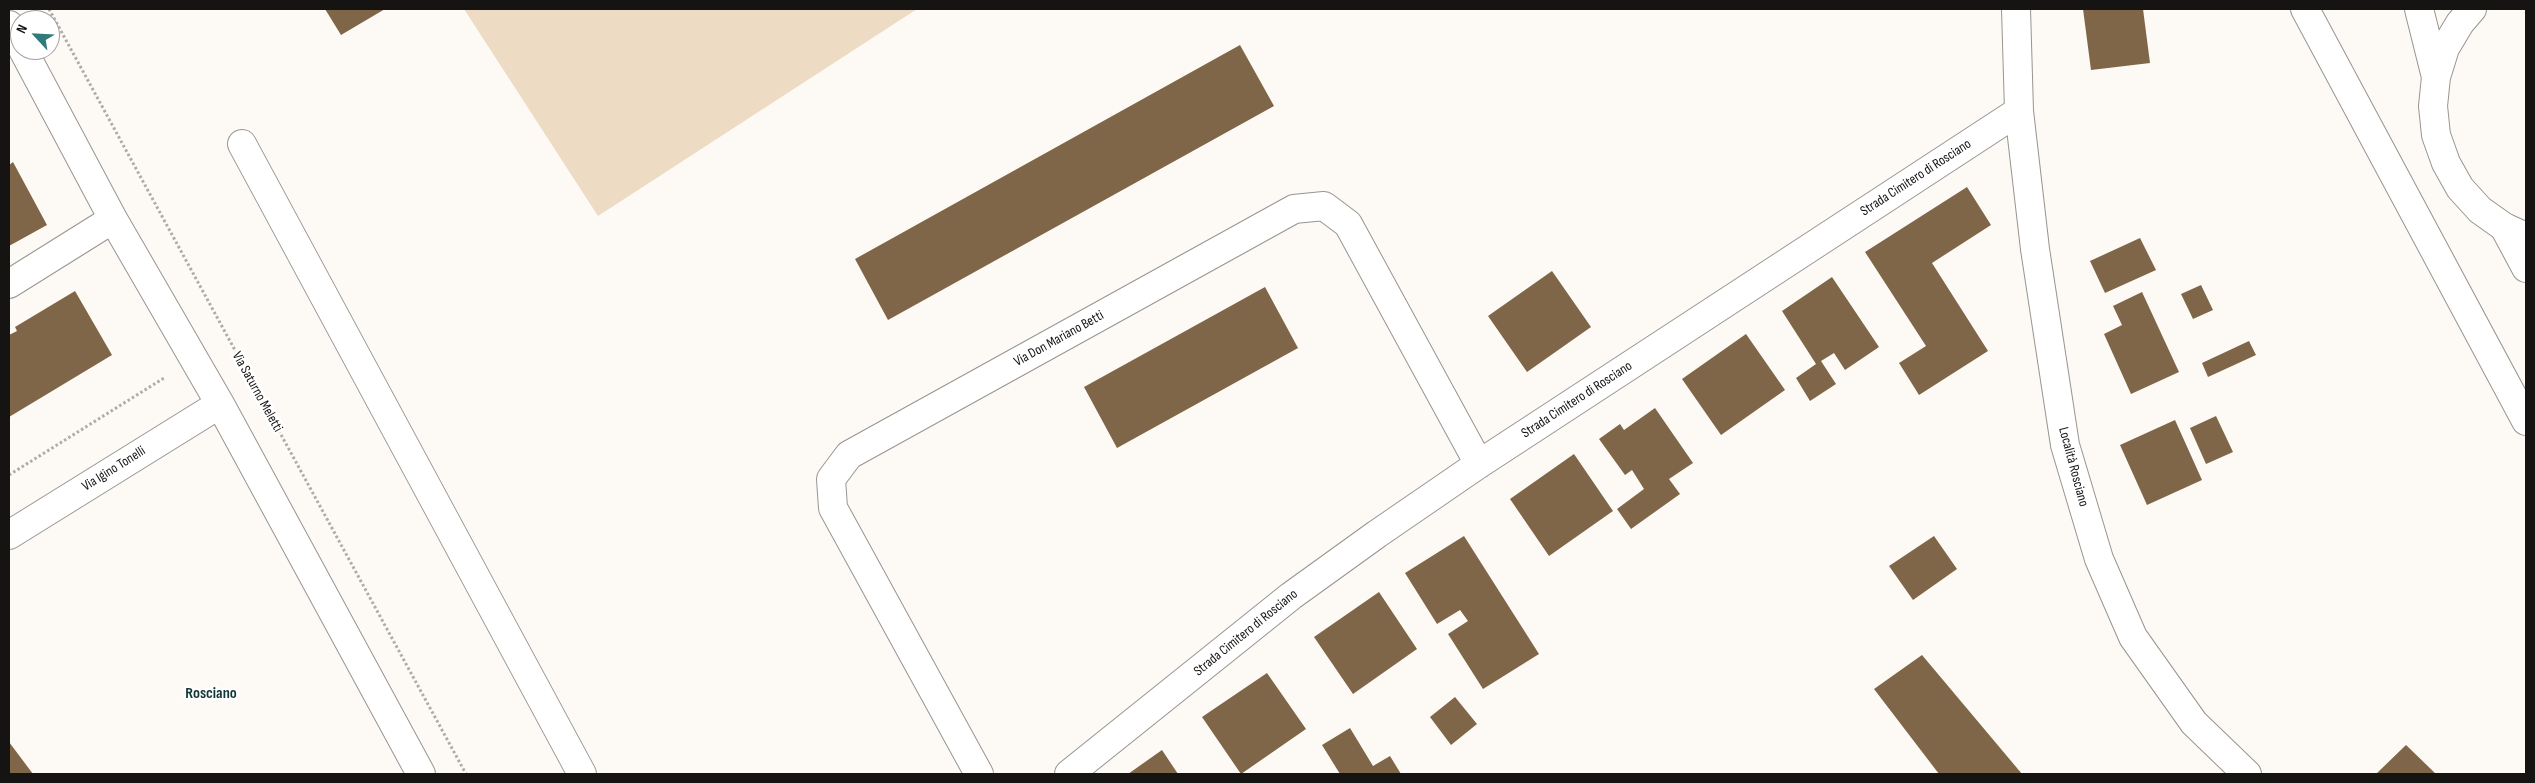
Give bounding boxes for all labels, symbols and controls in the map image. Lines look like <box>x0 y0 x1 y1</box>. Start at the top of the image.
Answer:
north arrow <box>10 10 60 60</box>
text: N <box>13 22 31 36</box>
street label: Strada Cimitero di Rosciano <box>1857 136 1975 220</box>
street label: Via Don Mariano Betti <box>1011 307 1107 371</box>
street label: Via Saturno Meletti <box>228 349 286 435</box>
street label: Strada Cimitero di Rosciano <box>1518 358 1636 442</box>
street label: Località Rosciano <box>2054 425 2092 509</box>
street label: Via Igino Tonelli <box>79 443 149 495</box>
street label: Strada Cimitero di Rosciano <box>1191 586 1301 680</box>
district label: Rosciano <box>185 684 237 704</box>

